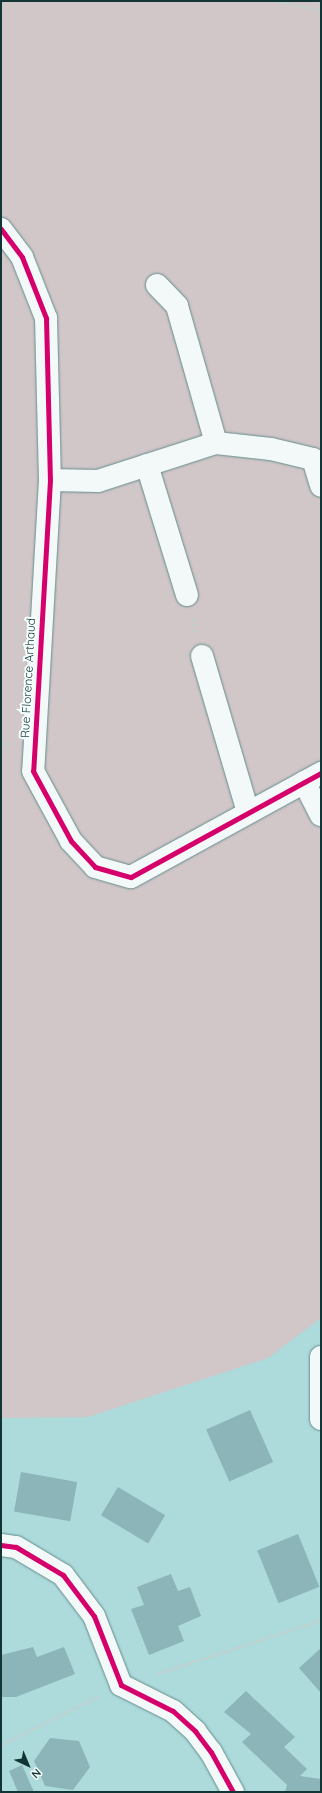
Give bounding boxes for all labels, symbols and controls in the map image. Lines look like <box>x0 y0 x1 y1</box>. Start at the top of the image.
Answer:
street label: Rue Florence Arthaud <box>18 618 38 738</box>
north arrow <box>8 1745 48 1785</box>
text: N <box>29 1766 44 1781</box>

